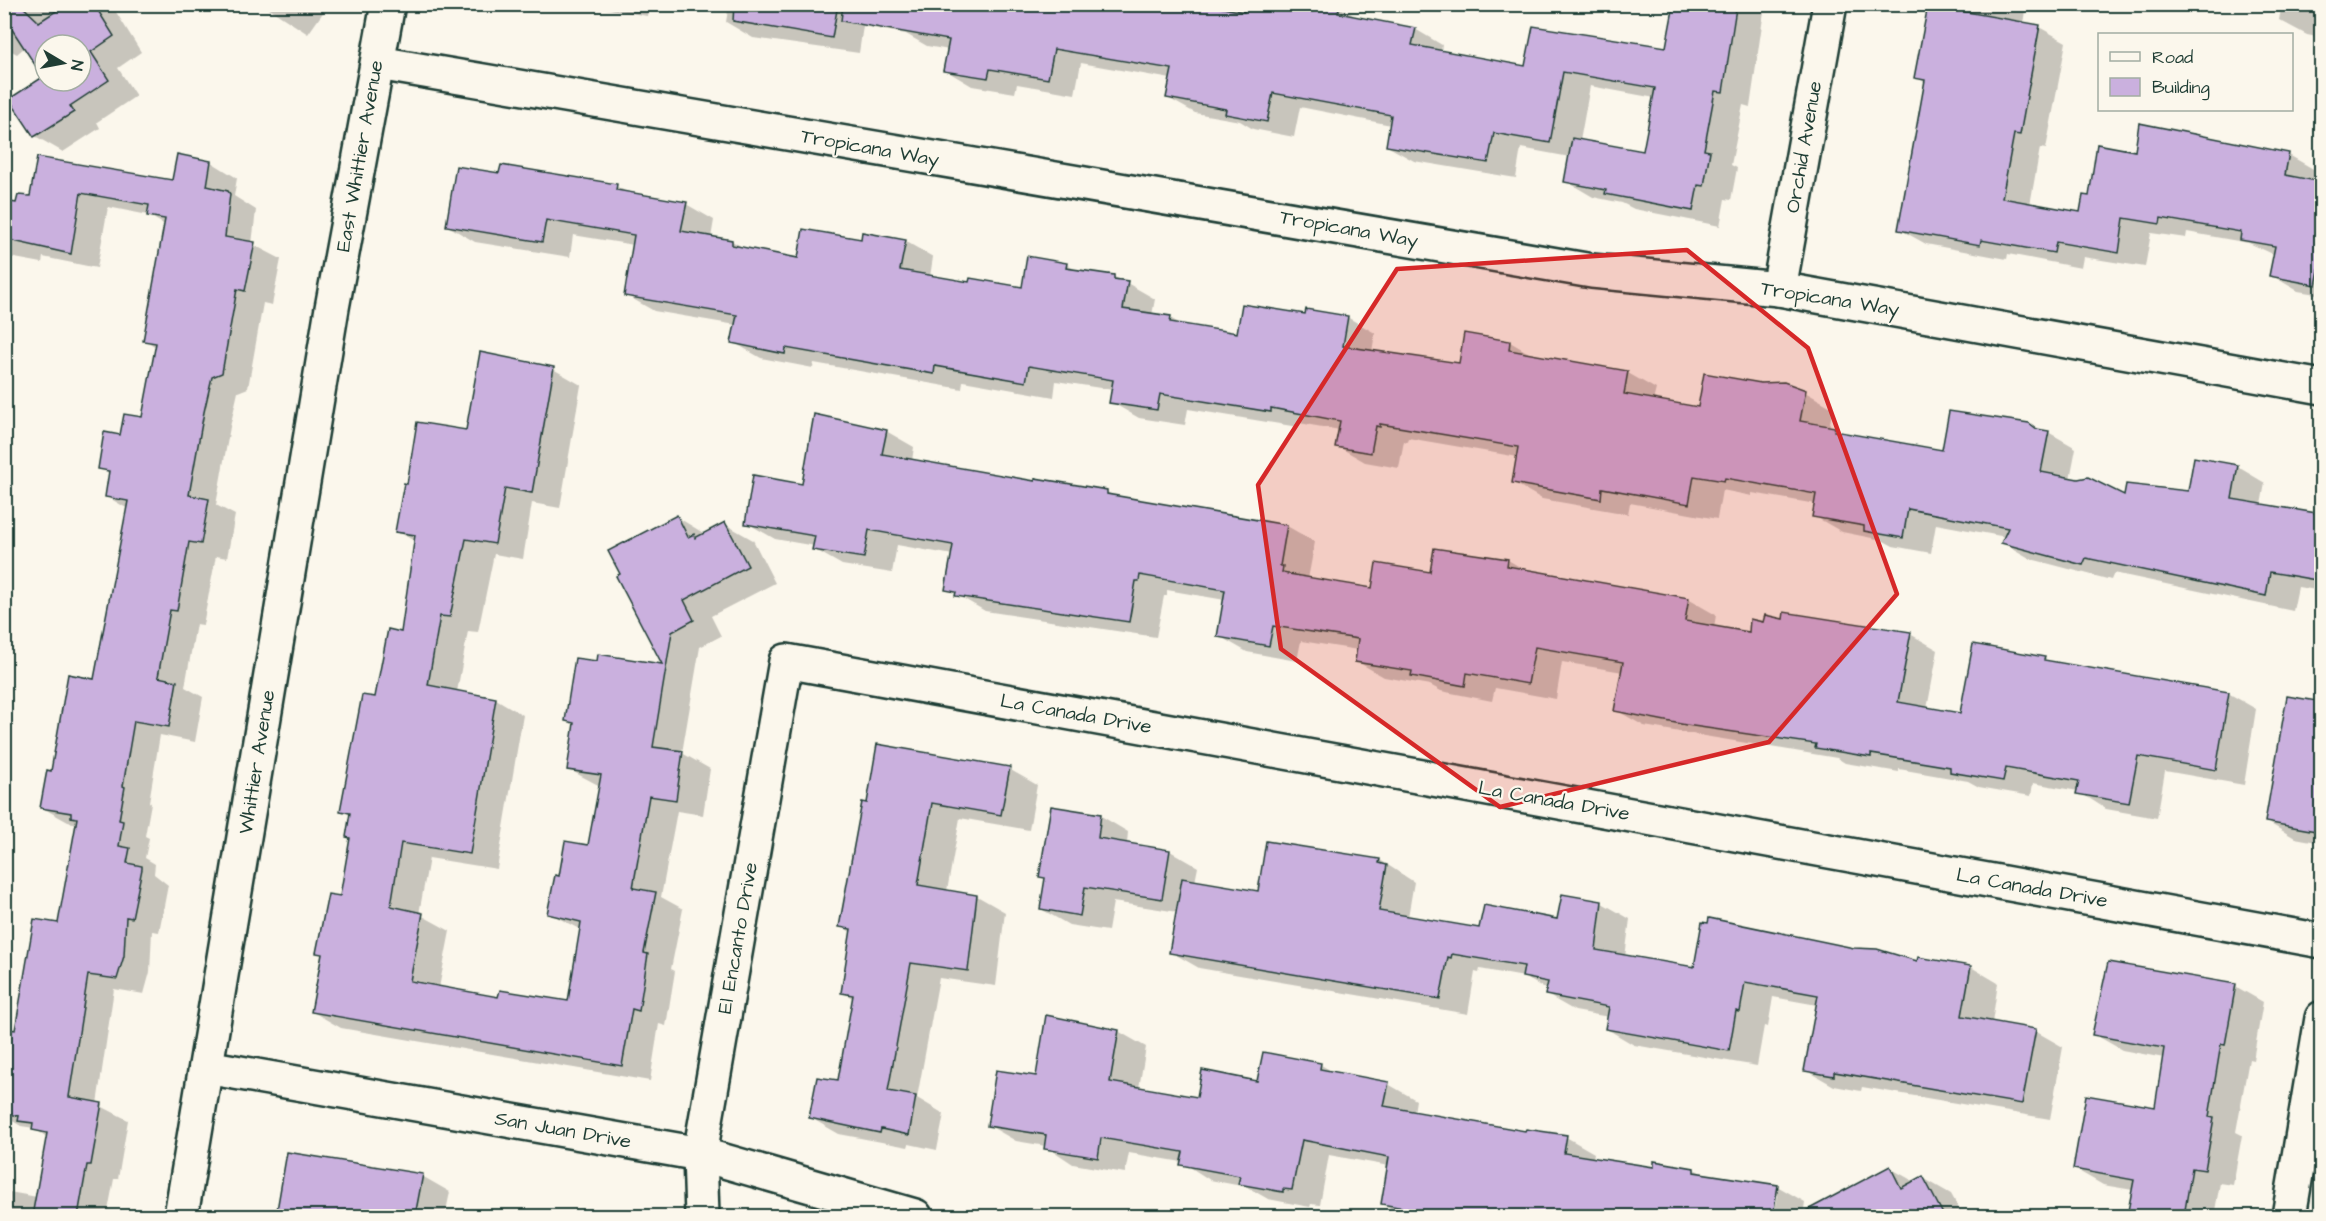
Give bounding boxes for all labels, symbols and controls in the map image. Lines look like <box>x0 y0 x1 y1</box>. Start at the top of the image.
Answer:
north arrow <box>33 33 93 93</box>
legend <box>2098 33 2293 111</box>
text: Road <box>2152 45 2193 70</box>
street label: East Whittier Avenue <box>329 58 391 254</box>
text: N <box>65 59 88 72</box>
text: Building <box>2152 75 2210 101</box>
street label: Orchid Avenue <box>1779 79 1829 215</box>
street label: Tropicana Way <box>799 122 941 175</box>
street label: Tropicana Way <box>1278 203 1420 256</box>
street label: Tropicana Way <box>1759 274 1901 325</box>
street label: La Canada Drive <box>998 687 1154 741</box>
street label: Whittier Avenue <box>232 688 282 836</box>
street label: La Canada Drive <box>1476 774 1632 828</box>
street label: El Encanto Drive <box>711 860 765 1016</box>
street label: La Canada Drive <box>1954 861 2110 915</box>
street label: San Juan Drive <box>493 1104 634 1156</box>

